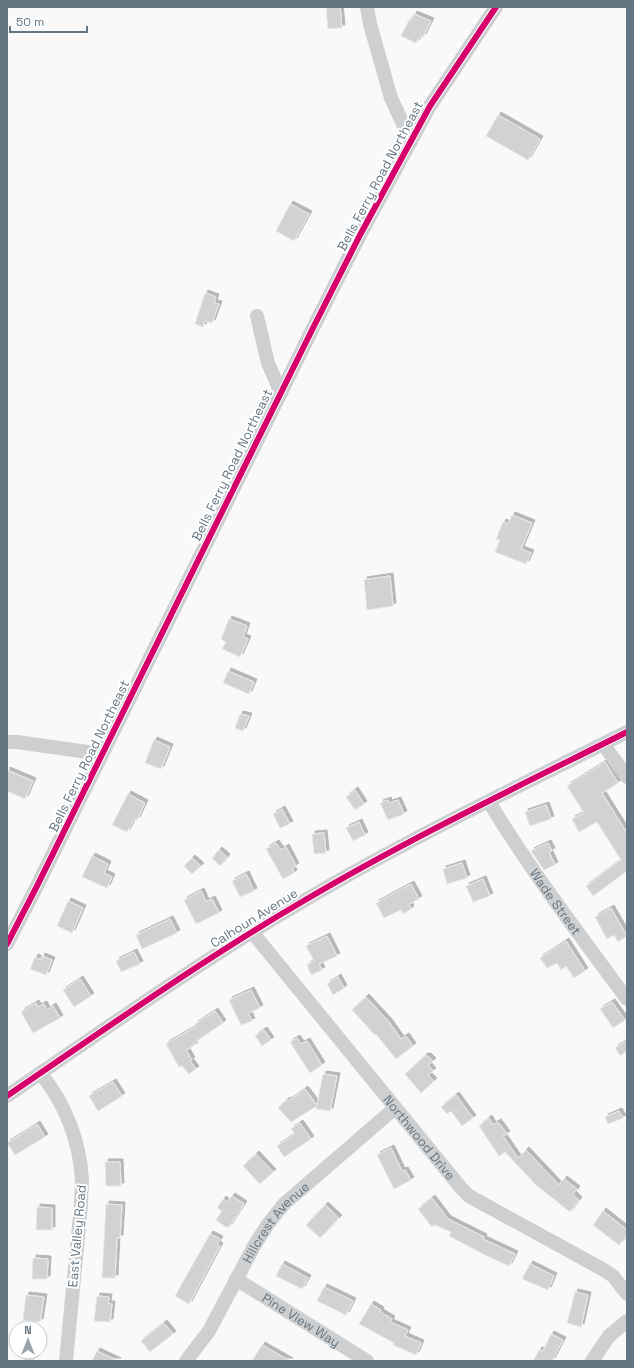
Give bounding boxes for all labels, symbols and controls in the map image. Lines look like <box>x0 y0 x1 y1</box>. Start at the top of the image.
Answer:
scale bar <box>10 8 87 34</box>
text: 50 m <box>16 14 44 30</box>
street label: Bells Ferry Road Northeast <box>333 98 427 254</box>
street label: Bells Ferry Road Northeast <box>188 386 276 544</box>
street label: Bells Ferry Road Northeast <box>45 677 133 835</box>
street label: Wade Street <box>526 865 585 938</box>
street label: Calhoun Avenue <box>207 884 301 952</box>
street label: Northwood Drive <box>380 1091 459 1183</box>
street label: Hillcrest Avenue <box>238 1178 313 1266</box>
street label: East Valley Road <box>64 1184 90 1288</box>
street label: Pine View Way <box>259 1289 343 1351</box>
north arrow <box>8 1320 48 1360</box>
text: N <box>24 1323 32 1337</box>

